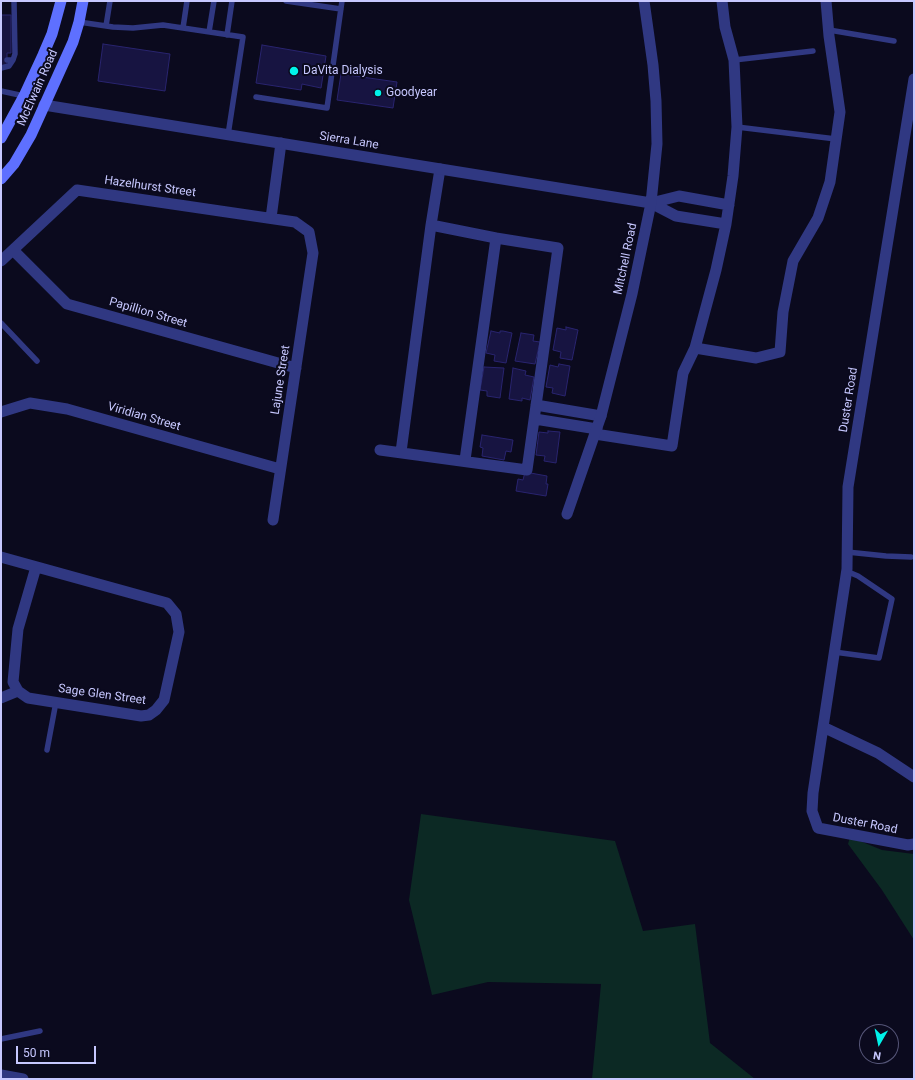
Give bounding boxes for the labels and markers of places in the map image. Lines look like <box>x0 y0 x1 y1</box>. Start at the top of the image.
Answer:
place label: DaVita Dialysis <box>303 64 383 78</box>
marker: DaVita Dialysis <box>288 65 300 77</box>
place label: Goodyear <box>386 86 437 100</box>
marker: Goodyear <box>373 88 383 98</box>

